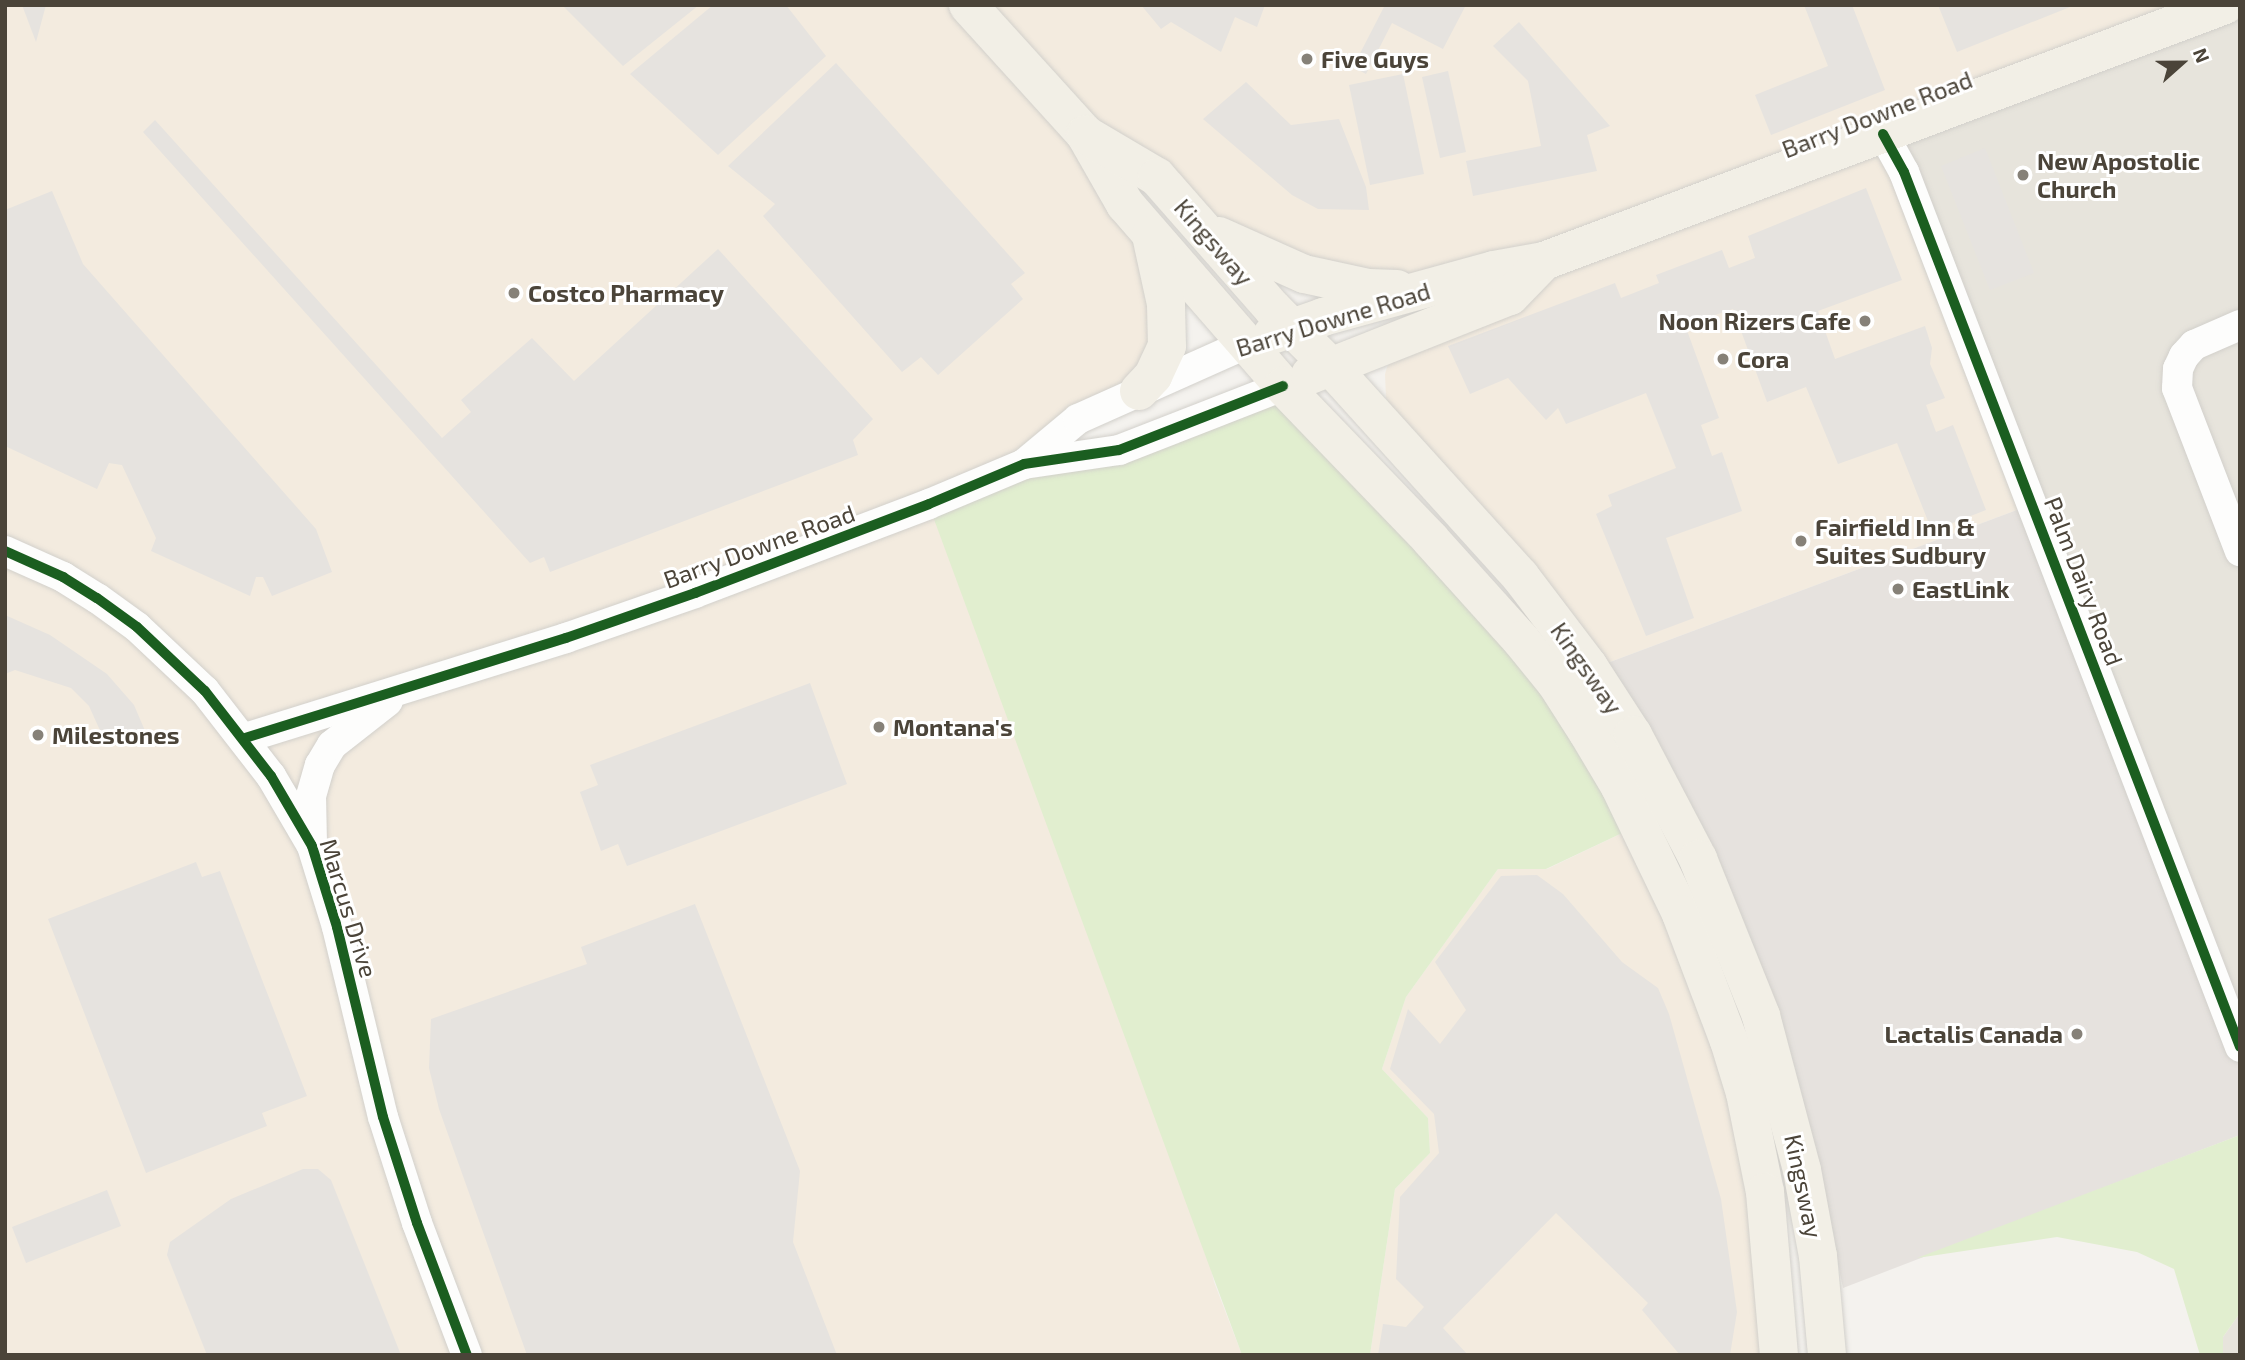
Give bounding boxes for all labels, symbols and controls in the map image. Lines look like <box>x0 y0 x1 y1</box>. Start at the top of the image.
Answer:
north arrow <box>2147 28 2217 98</box>
place label: Five Guys <box>1321 45 1429 73</box>
text: N <box>2189 45 2215 66</box>
marker: Five Guys <box>1299 51 1315 67</box>
street label: Barry Downe Road <box>1778 64 1976 164</box>
place label: New Apostolic Church <box>2037 147 2201 203</box>
marker: New Apostolic Church <box>2015 167 2031 183</box>
street label: Kingsway <box>1169 193 1259 291</box>
street label: Barry Downe Road <box>1232 276 1434 362</box>
place label: Costco Pharmacy <box>528 279 724 307</box>
marker: Costco Pharmacy <box>506 285 522 301</box>
place label: Noon Rizers Cafe <box>1658 307 1851 335</box>
marker: Noon Rizers Cafe <box>1857 313 1873 329</box>
place label: Cora <box>1737 345 1789 373</box>
marker: Cora <box>1715 351 1731 367</box>
street label: Palm Dairy Road <box>2039 492 2129 670</box>
street label: Barry Downe Road <box>659 498 859 594</box>
place label: Fairfield Inn & Suites Sudbury <box>1815 513 1986 569</box>
marker: Fairfield Inn & Suites Sudbury <box>1793 533 1809 549</box>
place label: EastLink <box>1912 575 2009 603</box>
marker: EastLink <box>1890 581 1906 597</box>
street label: Kingsway <box>1545 617 1629 719</box>
place label: Montana's <box>893 713 1013 741</box>
marker: Montana's <box>871 719 887 735</box>
place label: Milestones <box>52 721 179 749</box>
marker: Milestones <box>30 727 46 743</box>
street label: Marcus Drive <box>314 835 384 981</box>
place label: Lactalis Canada <box>1884 1020 2063 1048</box>
marker: Lactalis Canada <box>2069 1026 2085 1042</box>
street label: Kingsway <box>1779 1132 1829 1240</box>

